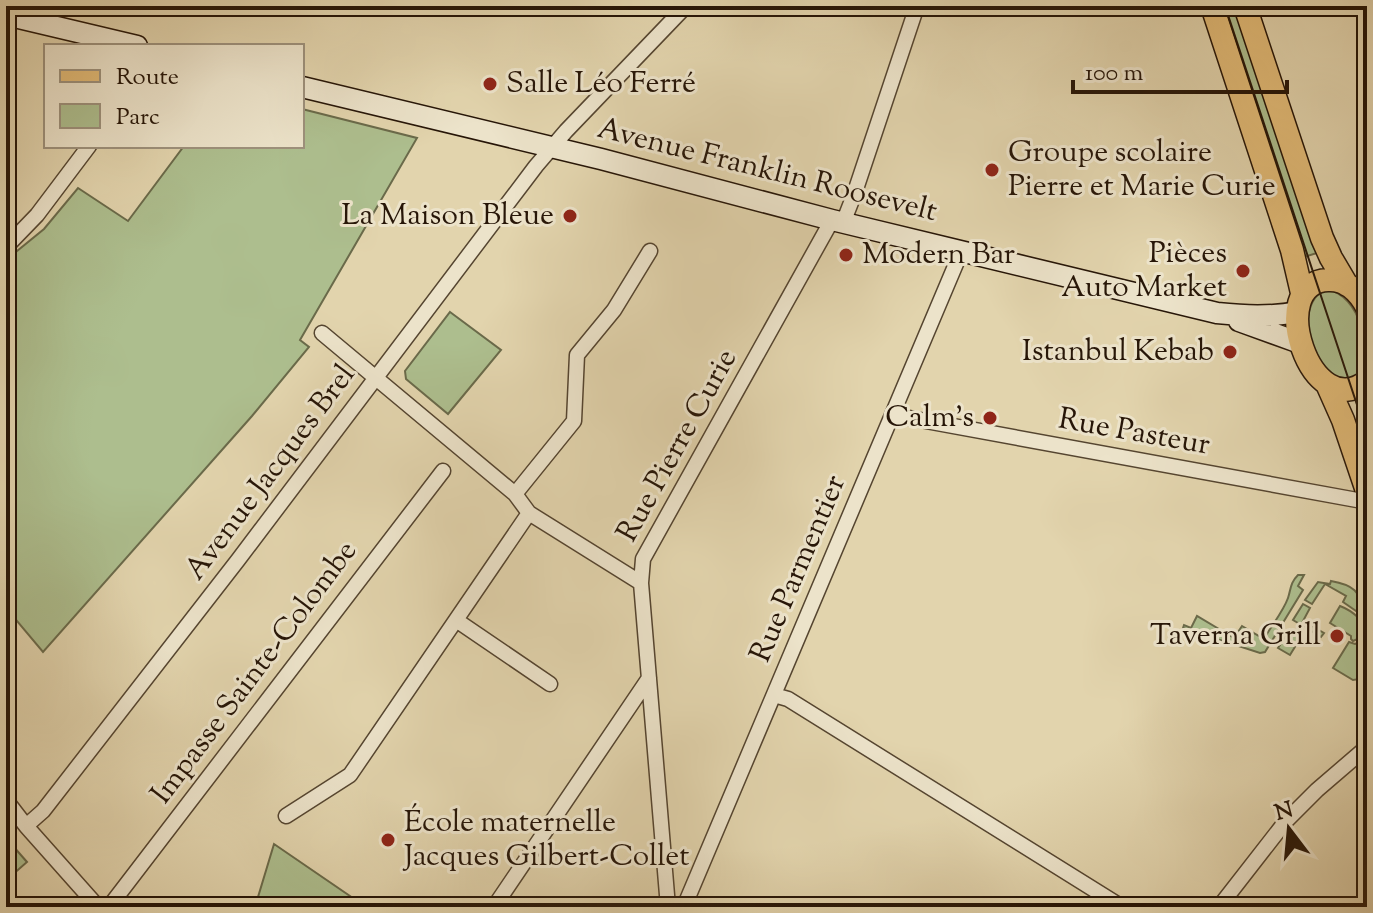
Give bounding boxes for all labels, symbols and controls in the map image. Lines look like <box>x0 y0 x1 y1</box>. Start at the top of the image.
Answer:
legend <box>44 44 304 148</box>
scale bar <box>1073 44 1287 94</box>
text: 100 m <box>1085 57 1143 91</box>
text: Route <box>116 61 179 95</box>
place label: Salle Léo Ferré <box>506 63 696 106</box>
marker: Salle Léo Ferré <box>481 75 499 93</box>
text: Parc <box>116 101 160 135</box>
street label: Avenue Franklin Roosevelt <box>593 108 941 234</box>
place label: Groupe scolaire Pierre et Marie Curie <box>1008 132 1276 209</box>
marker: Groupe scolaire Pierre et Marie Curie <box>983 161 1001 179</box>
place label: La Maison Bleue <box>341 195 554 238</box>
marker: La Maison Bleue <box>561 207 579 225</box>
place label: Pièces Auto Market <box>1061 233 1227 310</box>
place label: Modern Bar <box>862 234 1015 277</box>
marker: Modern Bar <box>837 246 855 264</box>
marker: Pièces Auto Market <box>1234 262 1252 280</box>
place label: Istanbul Kebab <box>1022 331 1214 374</box>
street label: Rue Pierre Curie <box>607 342 749 550</box>
marker: Istanbul Kebab <box>1221 343 1239 361</box>
street label: Avenue Jacques Brel <box>175 356 367 590</box>
place label: Calm's <box>885 397 974 440</box>
street label: Rue Pasteur <box>1055 399 1213 467</box>
marker: Calm's <box>981 409 999 427</box>
street label: Rue Parmentier <box>740 469 858 669</box>
street label: Impasse Sainte-Colombe <box>142 532 368 814</box>
place label: Taverna Grill <box>1150 615 1321 658</box>
marker: Taverna Grill <box>1328 627 1346 645</box>
north arrow <box>1249 789 1329 869</box>
text: N <box>1271 795 1298 830</box>
place label: École maternelle Jacques Gilbert-Collet <box>402 802 689 879</box>
marker: École maternelle Jacques Gilbert-Collet <box>379 831 397 849</box>

